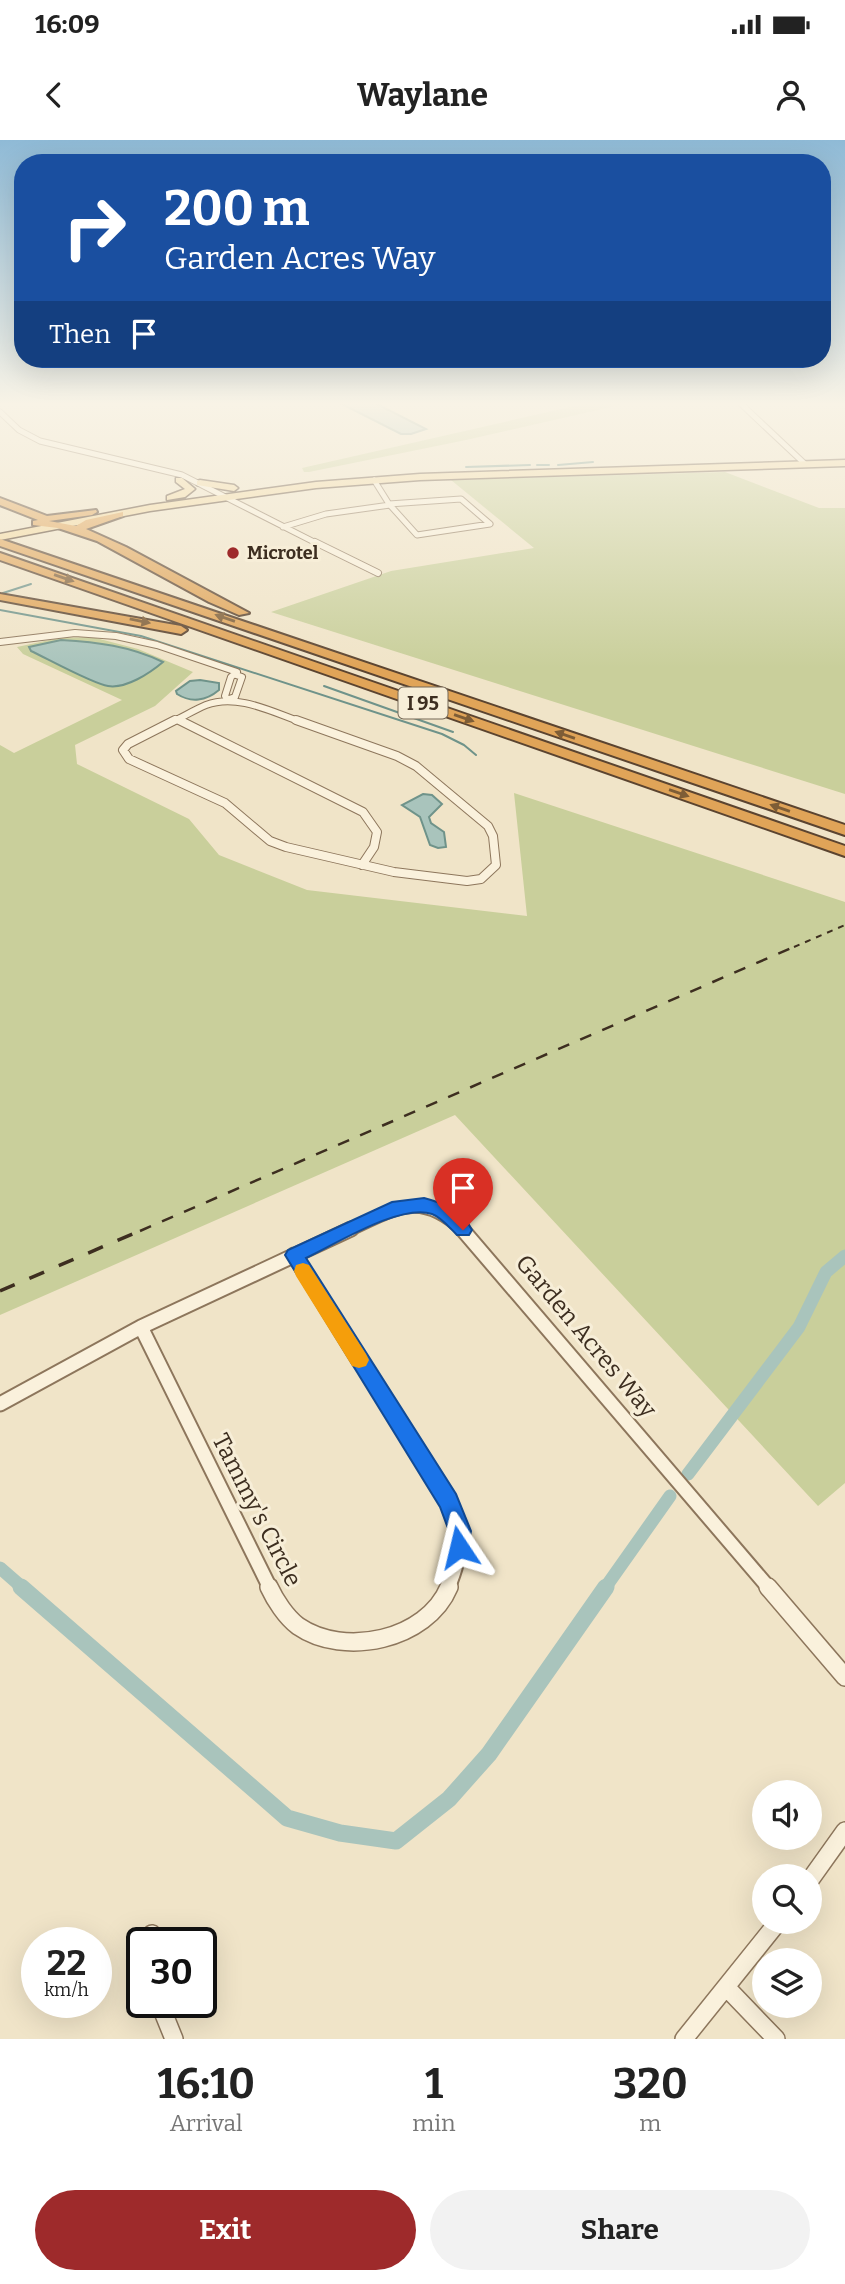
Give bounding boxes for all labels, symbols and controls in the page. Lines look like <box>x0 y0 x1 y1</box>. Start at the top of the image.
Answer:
text: 16:09 <box>35 9 100 40</box>
icon: back <box>35 76 73 114</box>
text: Waylane <box>357 76 488 114</box>
icon: person <box>772 76 810 114</box>
text: 200 m <box>164 179 309 238</box>
icon: right <box>49 182 140 273</box>
text: Garden Acres Way <box>164 239 435 277</box>
icon: arrive <box>125 315 163 353</box>
text: Then <box>49 319 111 350</box>
place label: Microtel <box>247 542 319 564</box>
marker: Microtel <box>225 545 241 561</box>
one-way arrow <box>54 573 75 584</box>
one-way arrow <box>214 612 235 623</box>
one-way arrow <box>129 616 151 627</box>
road number: I 95 <box>398 688 448 718</box>
one-way arrow <box>454 713 475 724</box>
one-way arrow <box>554 729 575 740</box>
one-way arrow <box>669 788 690 799</box>
one-way arrow <box>770 803 791 813</box>
pin <box>433 1158 493 1230</box>
icon: arrive <box>444 1169 482 1207</box>
street label: Garden Acres Way <box>510 1249 662 1423</box>
street label: Tammy's Circle <box>206 1429 308 1591</box>
position arrow <box>422 1510 496 1584</box>
map controls <box>752 1780 822 2018</box>
button: sound <box>752 1780 822 1850</box>
button: search <box>752 1864 822 1934</box>
speed limit sign: 30 <box>126 1927 217 2018</box>
text: 22 <box>47 1942 86 1984</box>
button: layers <box>752 1948 822 2018</box>
text: km/h <box>44 1979 89 2001</box>
text: 16:10 <box>157 2059 255 2109</box>
text: 1 <box>425 2059 443 2109</box>
text: 320 <box>613 2059 688 2109</box>
text: Arrival <box>170 2109 243 2137</box>
text: min <box>412 2109 456 2137</box>
text: m <box>639 2109 661 2137</box>
button: Exit <box>35 2190 416 2270</box>
button: Share <box>430 2190 810 2270</box>

